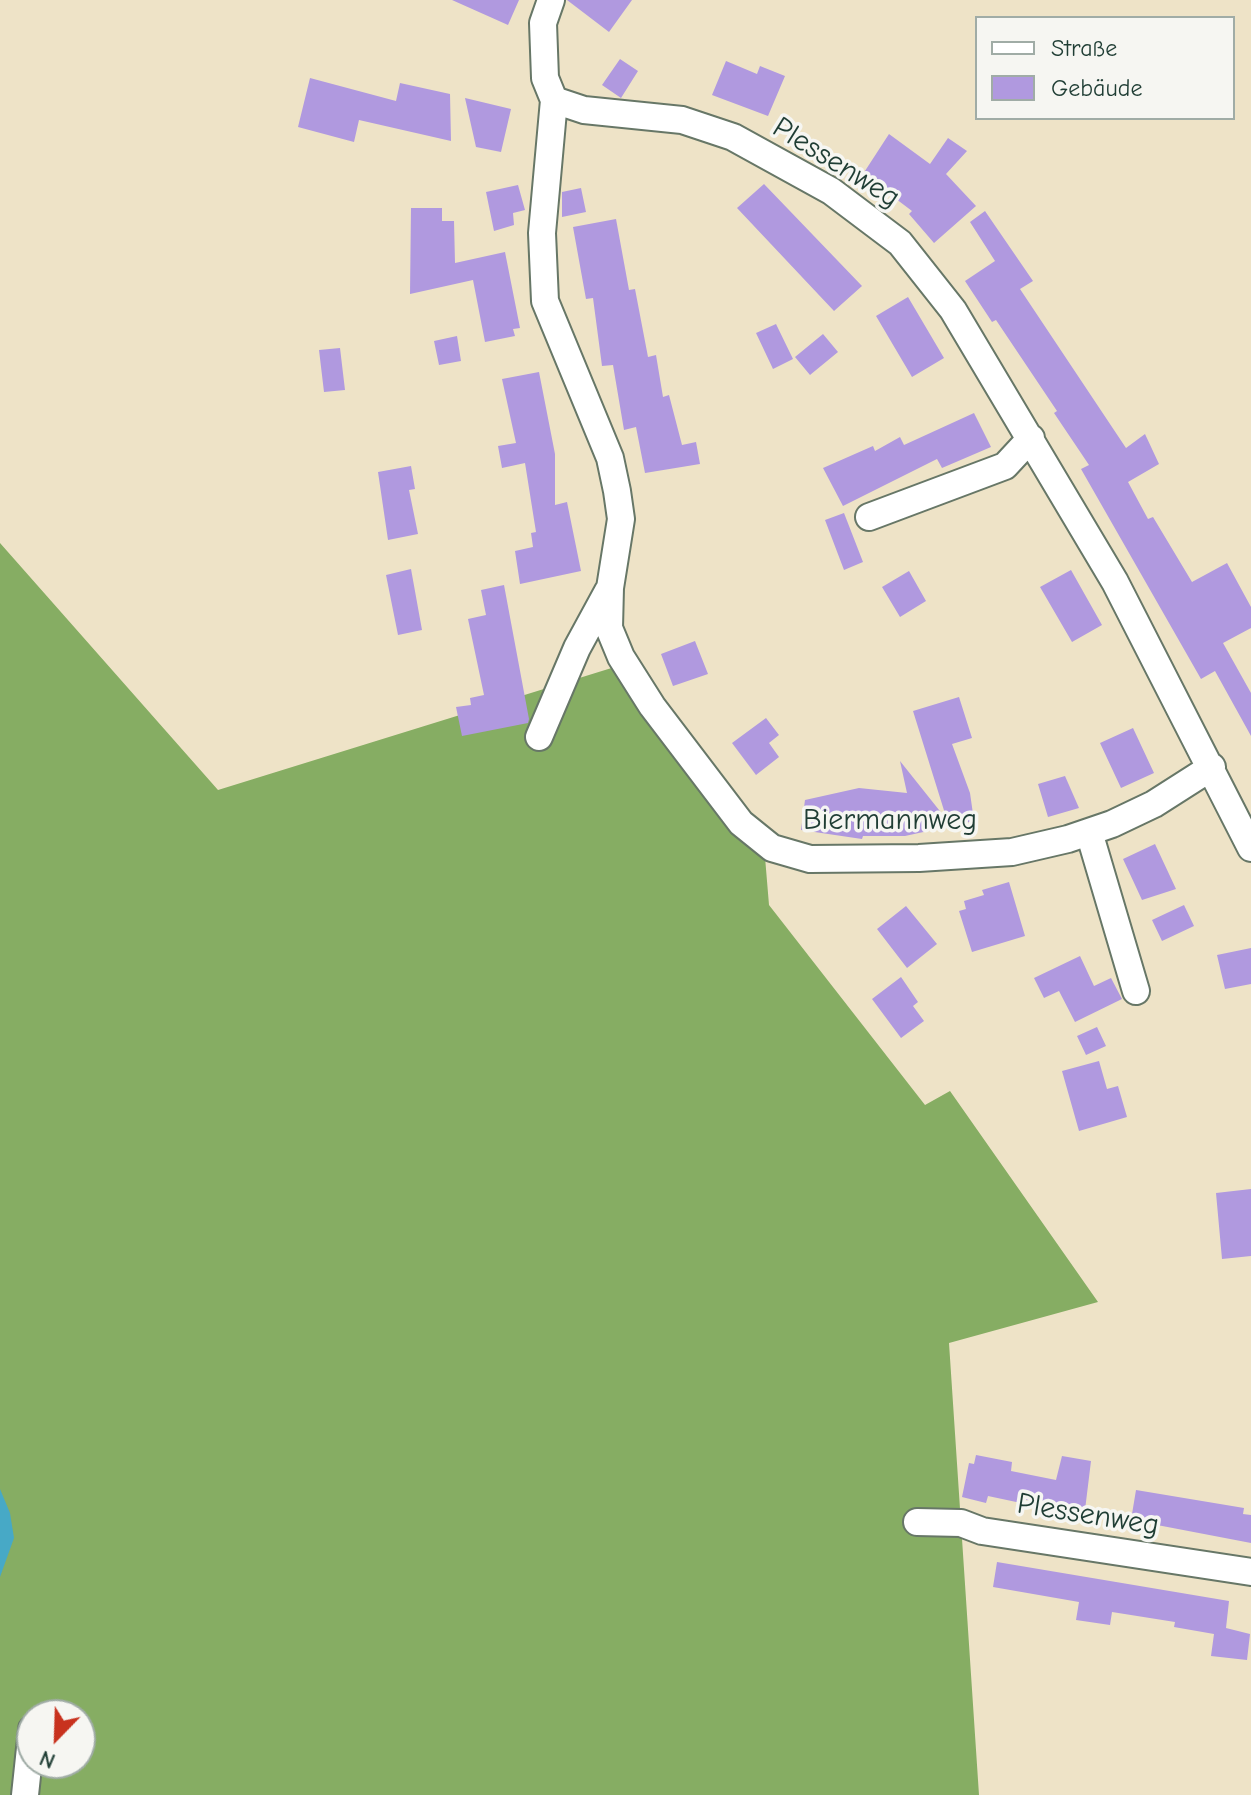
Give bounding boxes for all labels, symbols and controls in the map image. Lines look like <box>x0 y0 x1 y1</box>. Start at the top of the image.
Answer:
legend <box>975 16 1235 120</box>
text: Straße <box>1051 34 1117 62</box>
text: Gebäude <box>1051 74 1142 102</box>
street label: Plessenweg <box>766 110 906 216</box>
street label: Biermannweg <box>803 803 977 839</box>
street label: Plessenweg <box>1014 1486 1162 1544</box>
north arrow <box>16 1699 96 1779</box>
text: N <box>36 1744 59 1774</box>

